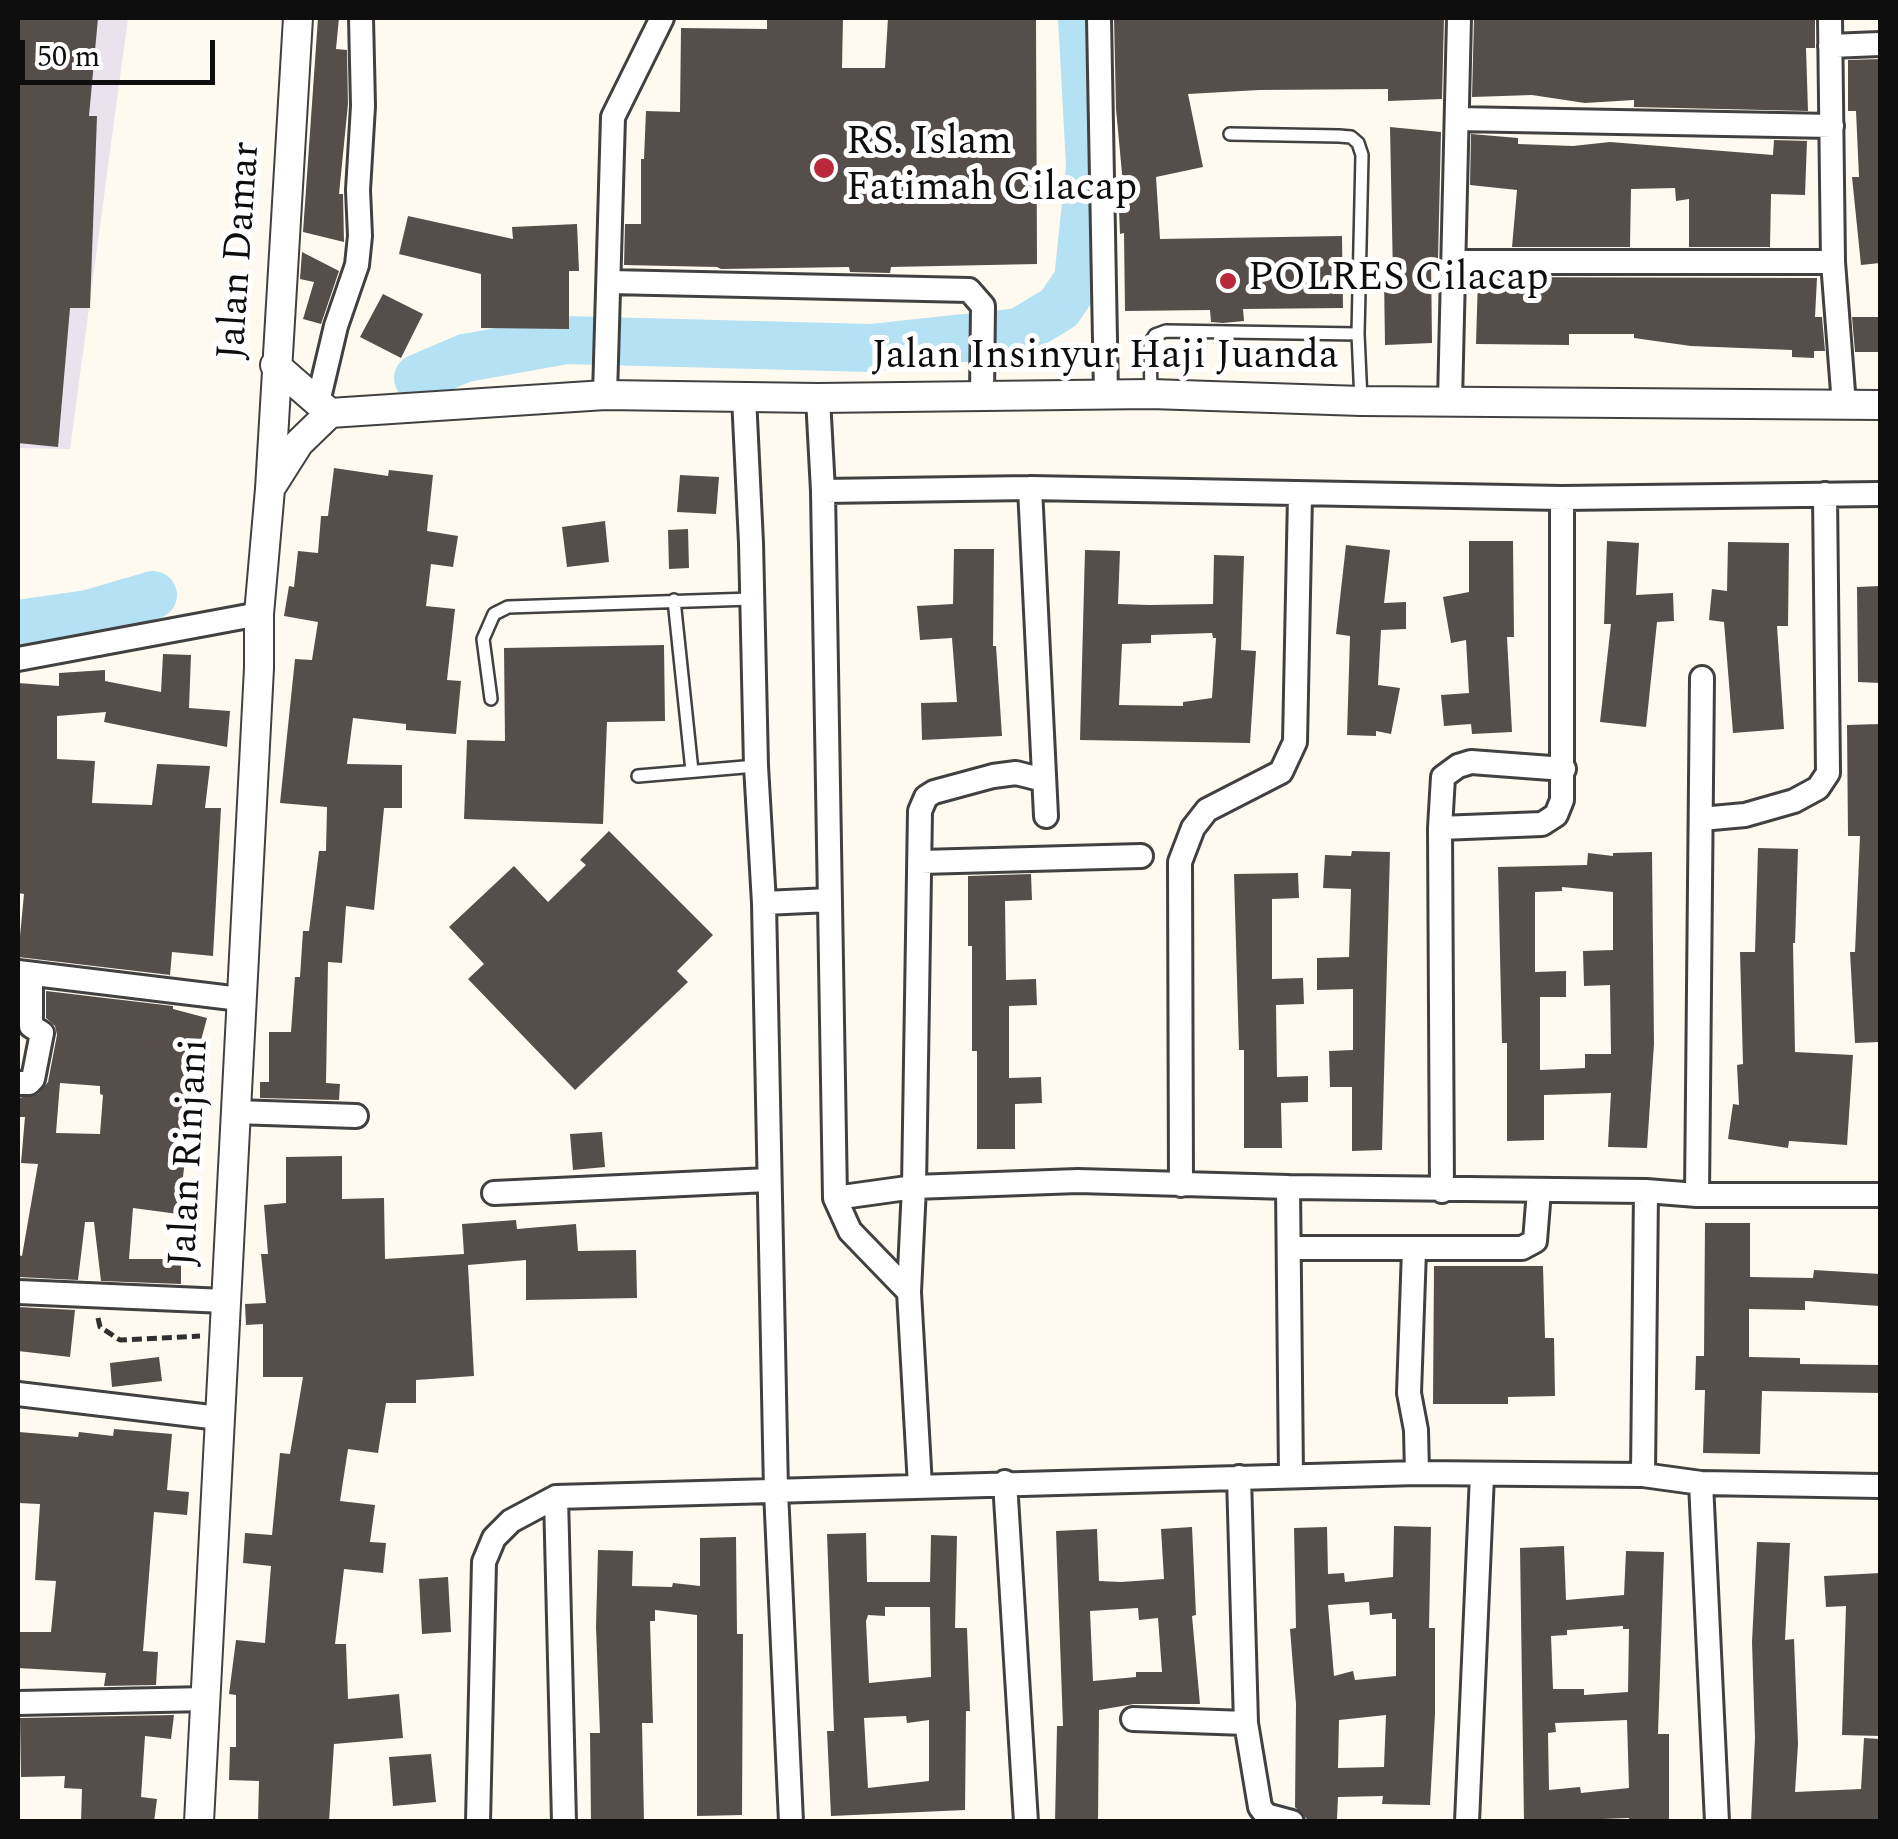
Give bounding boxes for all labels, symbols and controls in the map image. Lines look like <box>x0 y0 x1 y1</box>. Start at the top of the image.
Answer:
scale bar <box>25 20 220 82</box>
text: 50 m <box>37 34 100 80</box>
place label: RS. Islam Fatimah Cilacap <box>846 121 1137 215</box>
street label: Jalan Damar <box>210 140 274 362</box>
marker: RS. Islam Fatimah Cilacap <box>811 155 837 181</box>
place label: POLRES Cilacap <box>1248 257 1549 305</box>
marker: POLRES Cilacap <box>1217 270 1239 292</box>
street label: Jalan Insinyur Haji Juanda <box>872 335 1338 383</box>
street label: Jalan Rinjani <box>162 1038 222 1268</box>

